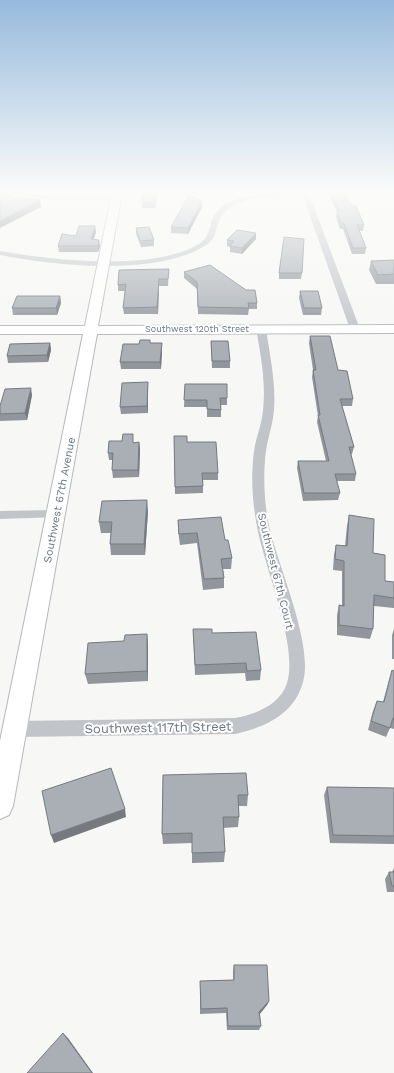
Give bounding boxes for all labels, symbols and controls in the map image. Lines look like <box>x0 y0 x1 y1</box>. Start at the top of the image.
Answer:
street label: Southwest 120th Street <box>145 324 249 334</box>
street label: Southwest 67th Avenue <box>41 436 78 564</box>
street label: Southwest 67th Court <box>255 512 296 631</box>
street label: Southwest 117th Street <box>85 719 232 736</box>

